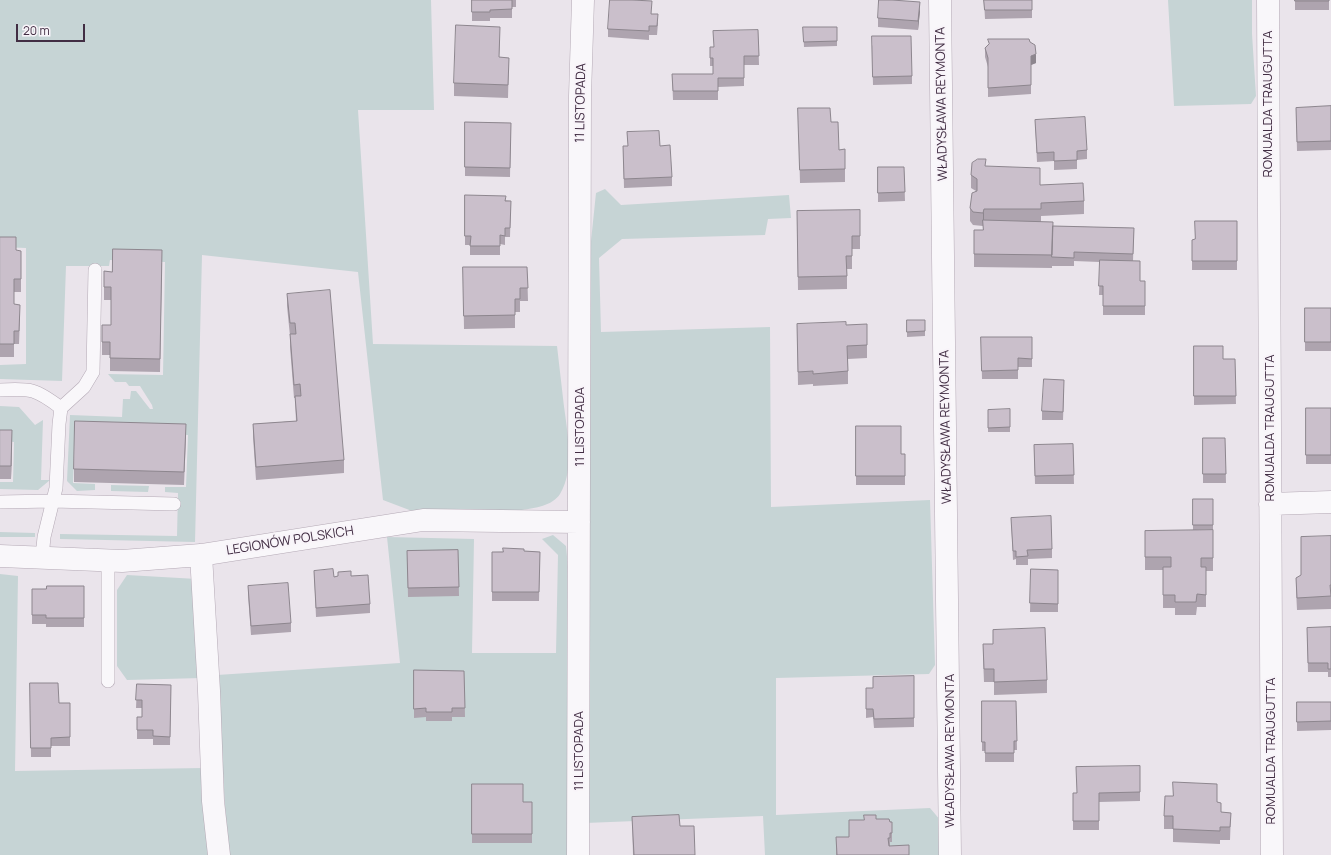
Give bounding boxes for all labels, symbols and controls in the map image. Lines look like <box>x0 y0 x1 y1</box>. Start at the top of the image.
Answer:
scale bar <box>18 16 87 42</box>
text: 20 m <box>23 22 50 39</box>
street label: WŁADYSŁAWA REYMONTA <box>933 27 951 181</box>
street label: ROMUALDA TRAUGUTTA <box>1260 30 1276 178</box>
street label: 11 LISTOPADA <box>573 63 589 143</box>
street label: WŁADYSŁAWA REYMONTA <box>937 350 955 504</box>
street label: ROMUALDA TRAUGUTTA <box>1262 354 1278 502</box>
street label: 11 LISTOPADA <box>572 387 588 467</box>
street label: LEGIONÓW POLSKICH <box>225 523 355 559</box>
street label: WŁADYSŁAWA REYMONTA <box>942 674 958 828</box>
street label: ROMUALDA TRAUGUTTA <box>1263 677 1279 825</box>
street label: 11 LISTOPADA <box>571 711 587 791</box>

